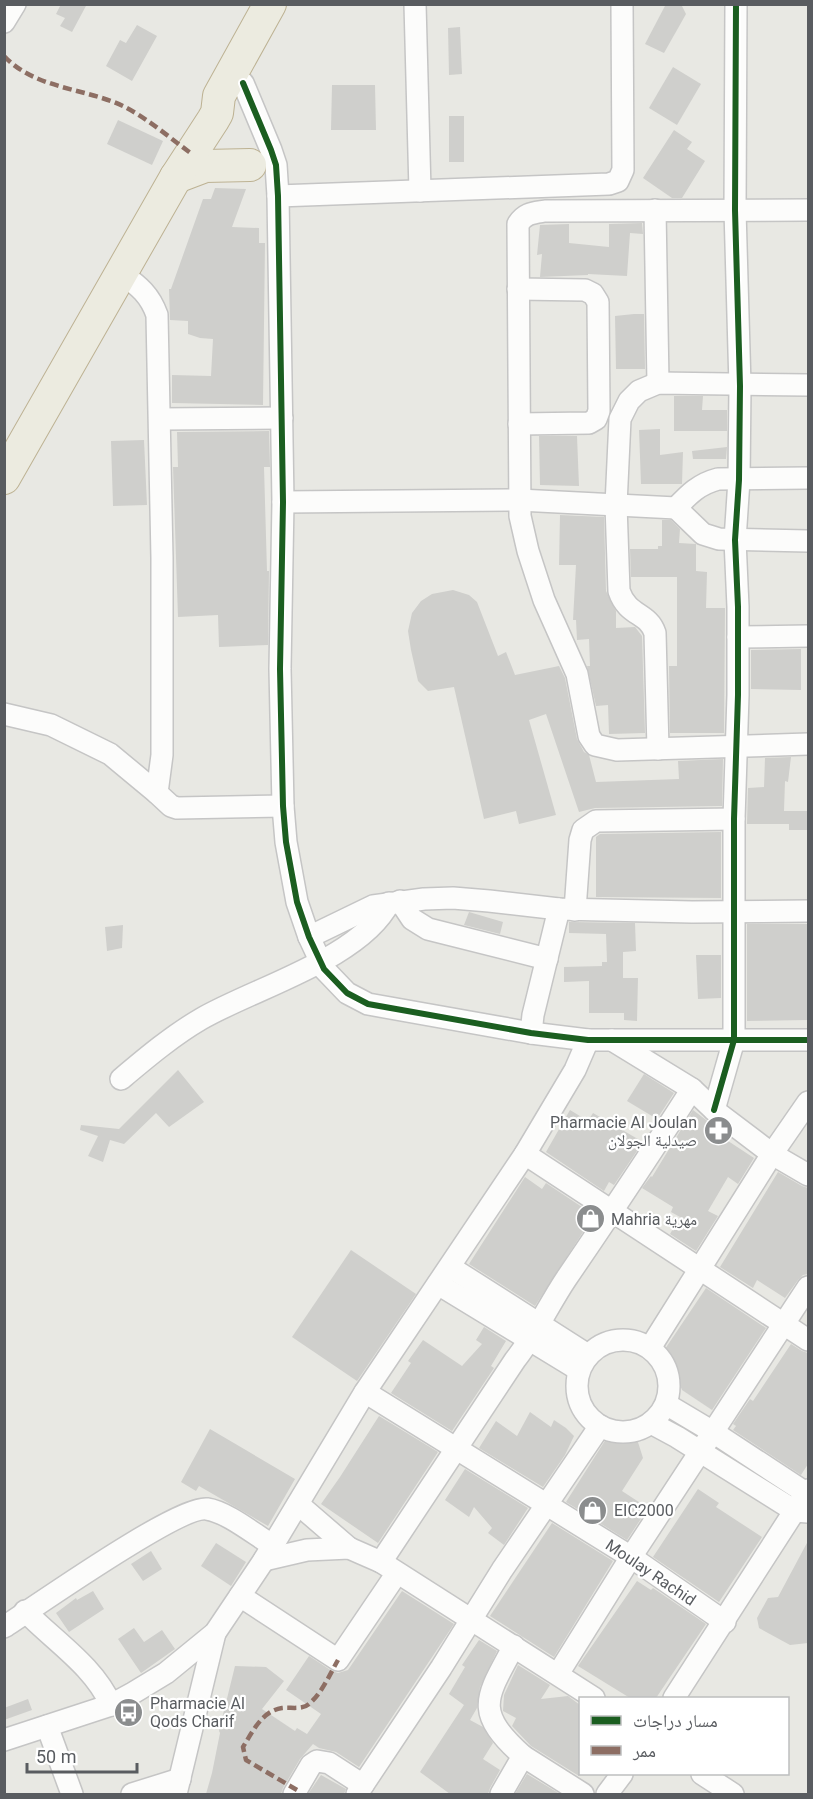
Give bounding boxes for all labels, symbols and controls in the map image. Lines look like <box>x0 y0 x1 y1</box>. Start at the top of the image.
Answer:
place label: Pharmacie Al Joulan صيدلية الجولان <box>550 1113 697 1151</box>
pharmacy icon: Pharmacie Al Joulan صيدلية الجولان <box>702 1115 734 1147</box>
shop icon: Mahria مهرية <box>574 1203 606 1235</box>
place label: Mahria مهرية <box>611 1210 697 1229</box>
shop icon: EIC2000 <box>577 1494 609 1526</box>
place label: EIC2000 <box>614 1501 674 1520</box>
street label: Moulay Rachid <box>602 1535 699 1610</box>
place label: Pharmacie Al Qods Charif <box>150 1694 245 1731</box>
bus stop icon: Pharmacie Al Qods Charif <box>113 1696 145 1728</box>
legend <box>579 1697 789 1775</box>
text: مسار دراجات <box>633 1710 718 1731</box>
scale bar <box>27 1736 136 1774</box>
text: ممر <box>632 1740 656 1761</box>
text: 50 m <box>36 1746 76 1767</box>

